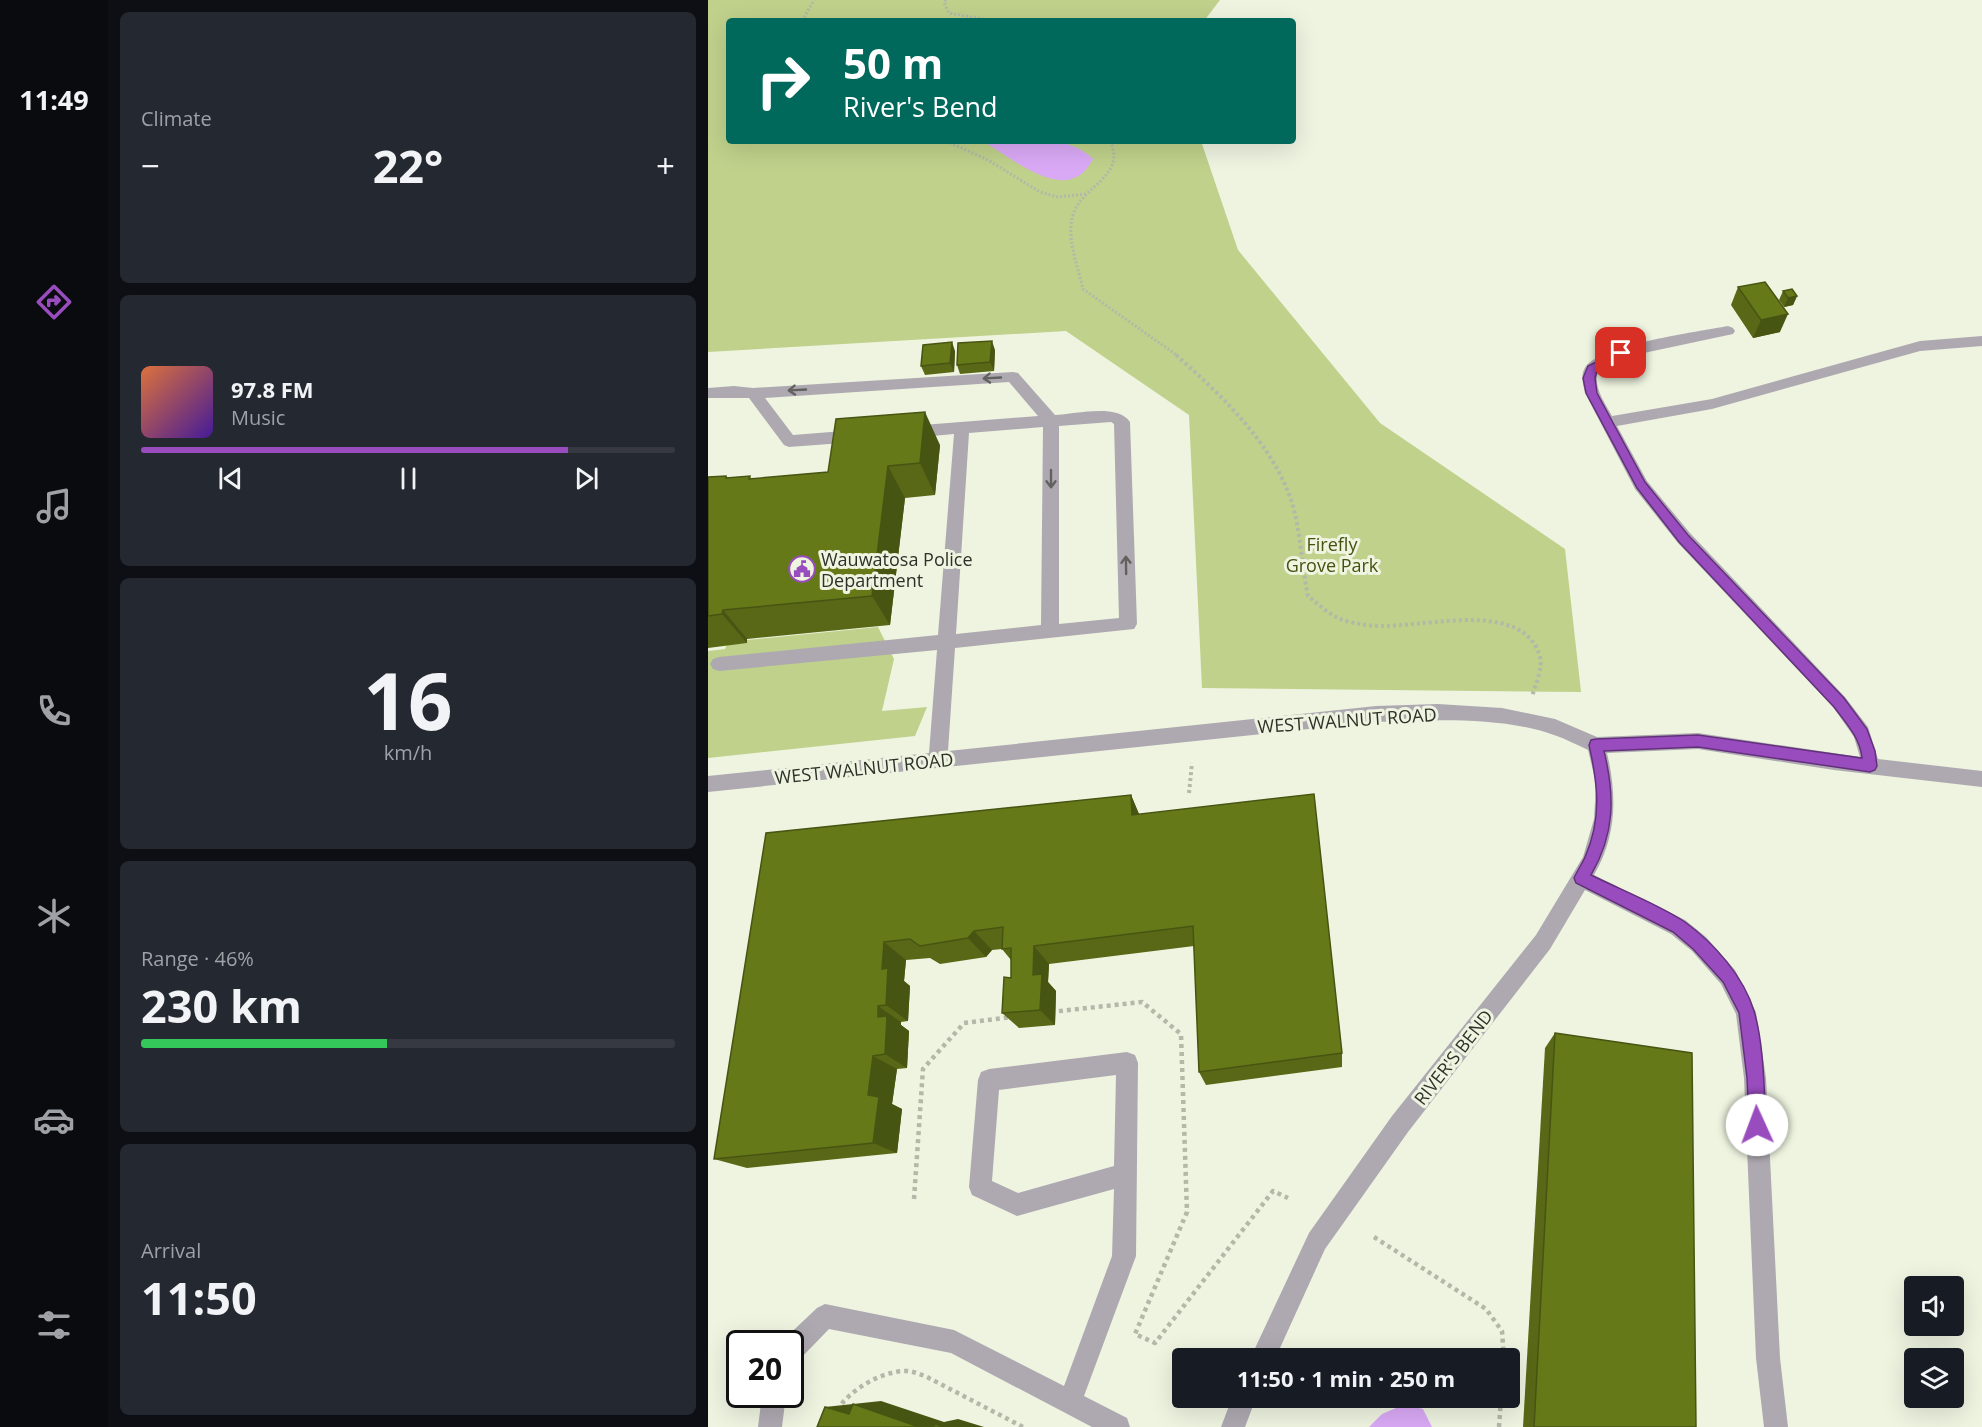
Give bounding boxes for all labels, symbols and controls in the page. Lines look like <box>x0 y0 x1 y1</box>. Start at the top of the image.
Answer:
text: 50 m <box>843 34 943 91</box>
icon: right <box>744 42 822 120</box>
text: 11:49 <box>19 81 89 118</box>
text: River's Bend <box>843 88 998 125</box>
text: Climate <box>141 105 212 132</box>
text: 22° <box>373 135 443 196</box>
text: − <box>141 143 160 188</box>
text: + <box>656 143 675 188</box>
icon: directions <box>33 281 75 323</box>
pin <box>1595 327 1646 378</box>
icon: arrive <box>1604 336 1637 369</box>
one-way arrow <box>982 373 1002 384</box>
text: 97.8 FM <box>231 374 314 404</box>
one-way arrow <box>787 385 807 396</box>
text: Music <box>231 404 285 431</box>
icon: previous <box>214 462 247 495</box>
icon: pause <box>392 462 425 495</box>
icon: next <box>570 462 603 495</box>
one-way arrow <box>1045 469 1057 489</box>
icon: music <box>33 485 75 527</box>
park label: Firefly Grove Park <box>1286 532 1379 577</box>
place label: Wauwatosa Police Department <box>821 547 973 592</box>
public building icon: Wauwatosa Police Department <box>787 554 817 584</box>
one-way arrow <box>1120 556 1132 576</box>
text: 16 <box>363 647 453 753</box>
icon: phone <box>33 690 75 732</box>
street label: WEST WALNUT ROAD <box>1257 702 1437 738</box>
text: km/h <box>384 739 432 766</box>
street label: WEST WALNUT ROAD <box>774 747 954 789</box>
icon: climate <box>33 895 75 937</box>
text: Range · 46% <box>141 945 254 972</box>
text: 230 km <box>141 975 302 1036</box>
street label: RIVER'S BEND <box>1408 1004 1498 1110</box>
position arrow <box>1725 1093 1789 1157</box>
icon: car <box>33 1099 75 1141</box>
text: Arrival <box>141 1237 201 1264</box>
text: 11:50 <box>141 1267 257 1328</box>
map controls <box>1904 1276 1964 1408</box>
button: sound <box>1904 1276 1964 1336</box>
icon: filters <box>33 1304 75 1346</box>
speed limit sign: 20 <box>726 1330 804 1408</box>
button: layers <box>1904 1348 1964 1408</box>
text: 11:50 · 1 min · 250 m <box>1237 1363 1455 1393</box>

